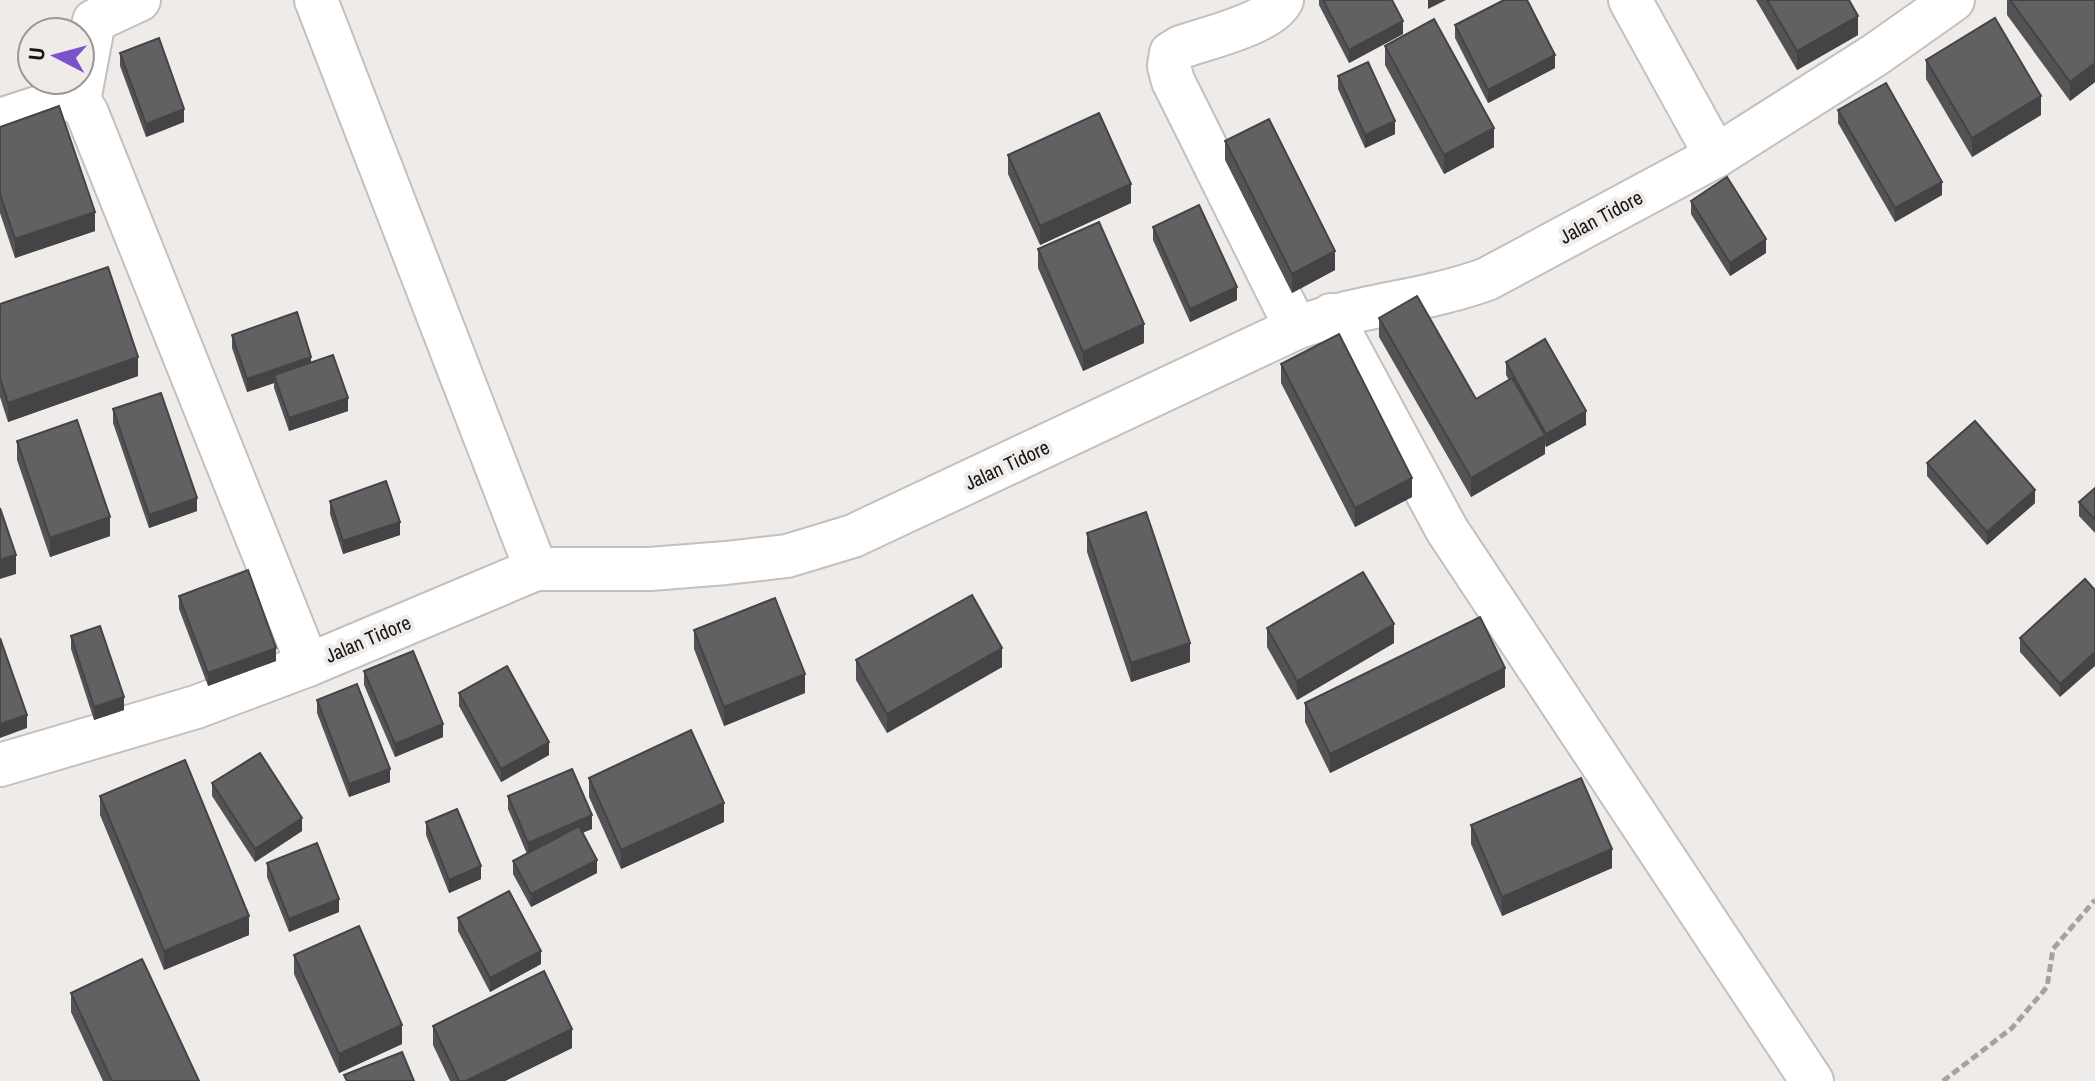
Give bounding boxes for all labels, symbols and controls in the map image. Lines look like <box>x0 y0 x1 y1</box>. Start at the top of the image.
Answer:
north arrow <box>16 16 96 96</box>
text: U <box>21 46 52 62</box>
street label: Jalan Tidore <box>1554 183 1647 250</box>
street label: Jalan Tidore <box>960 433 1054 496</box>
street label: Jalan Tidore <box>321 608 415 669</box>

